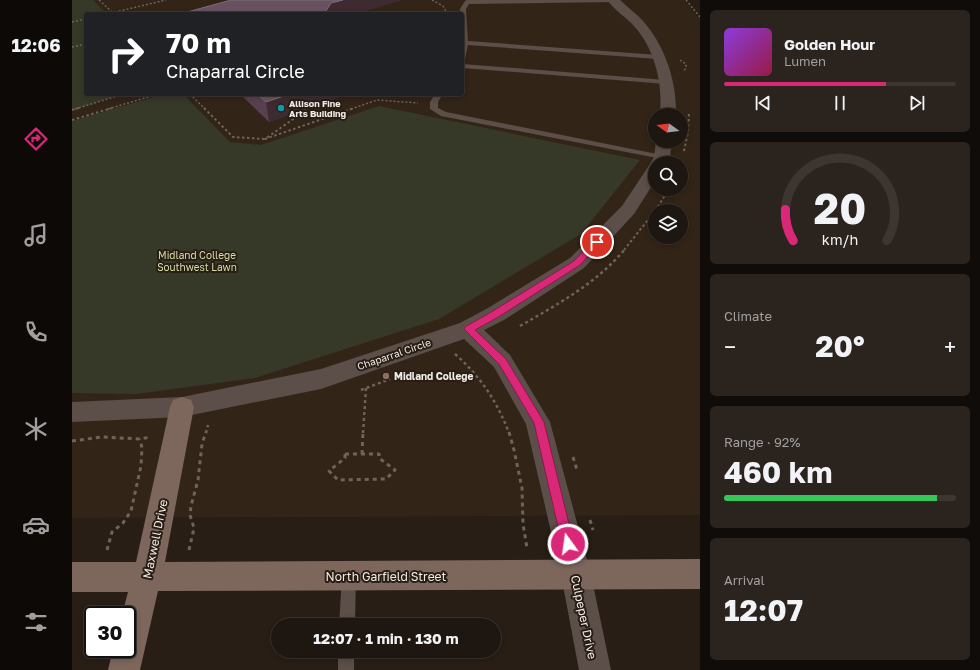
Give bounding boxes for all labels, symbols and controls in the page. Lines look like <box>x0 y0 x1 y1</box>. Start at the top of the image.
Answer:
text: 70 m <box>166 26 231 59</box>
icon: right <box>100 28 152 80</box>
text: 12:06 <box>11 34 61 56</box>
text: Golden Hour <box>784 35 875 53</box>
text: Lumen <box>784 53 826 69</box>
text: Chaparral Circle <box>166 60 305 82</box>
icon: previous <box>752 92 774 114</box>
icon: pause <box>829 92 851 114</box>
icon: next <box>906 92 928 114</box>
place label: Allison Fine Arts Building <box>289 98 347 119</box>
marker: Allison Fine Arts Building <box>276 103 286 113</box>
north arrow <box>648 108 688 148</box>
map controls <box>648 108 688 244</box>
icon: directions <box>22 125 50 153</box>
button: search <box>648 156 688 196</box>
text: 20 <box>814 183 866 233</box>
button: layers <box>648 204 688 244</box>
icon: music <box>22 221 50 249</box>
pin <box>580 225 614 259</box>
icon: arrive <box>586 231 608 253</box>
text: km/h <box>822 231 858 248</box>
park label: Midland College Southwest Lawn <box>157 249 237 273</box>
text: Climate <box>724 308 772 324</box>
icon: phone <box>22 318 50 346</box>
text: 20° <box>815 328 865 364</box>
text: − <box>724 333 736 360</box>
text: + <box>944 333 956 360</box>
street label: Chaparral Circle <box>356 336 433 372</box>
place label: Midland College <box>394 370 473 382</box>
marker: Midland College <box>381 371 391 381</box>
icon: climate <box>22 415 50 443</box>
text: Range · 92% <box>724 434 800 450</box>
text: 460 km <box>724 454 832 490</box>
street label: Maxwell Drive <box>139 498 171 580</box>
icon: car <box>22 511 50 539</box>
position arrow <box>547 523 589 565</box>
street label: North Garfield Street <box>326 569 447 584</box>
text: Arrival <box>724 572 765 588</box>
street label: Culpeper Drive <box>568 574 600 660</box>
text: 12:07 <box>724 592 803 628</box>
speed limit sign: 30 <box>84 606 136 658</box>
icon: filters <box>22 608 50 636</box>
text: 12:07 · 1 min · 130 m <box>313 629 459 647</box>

